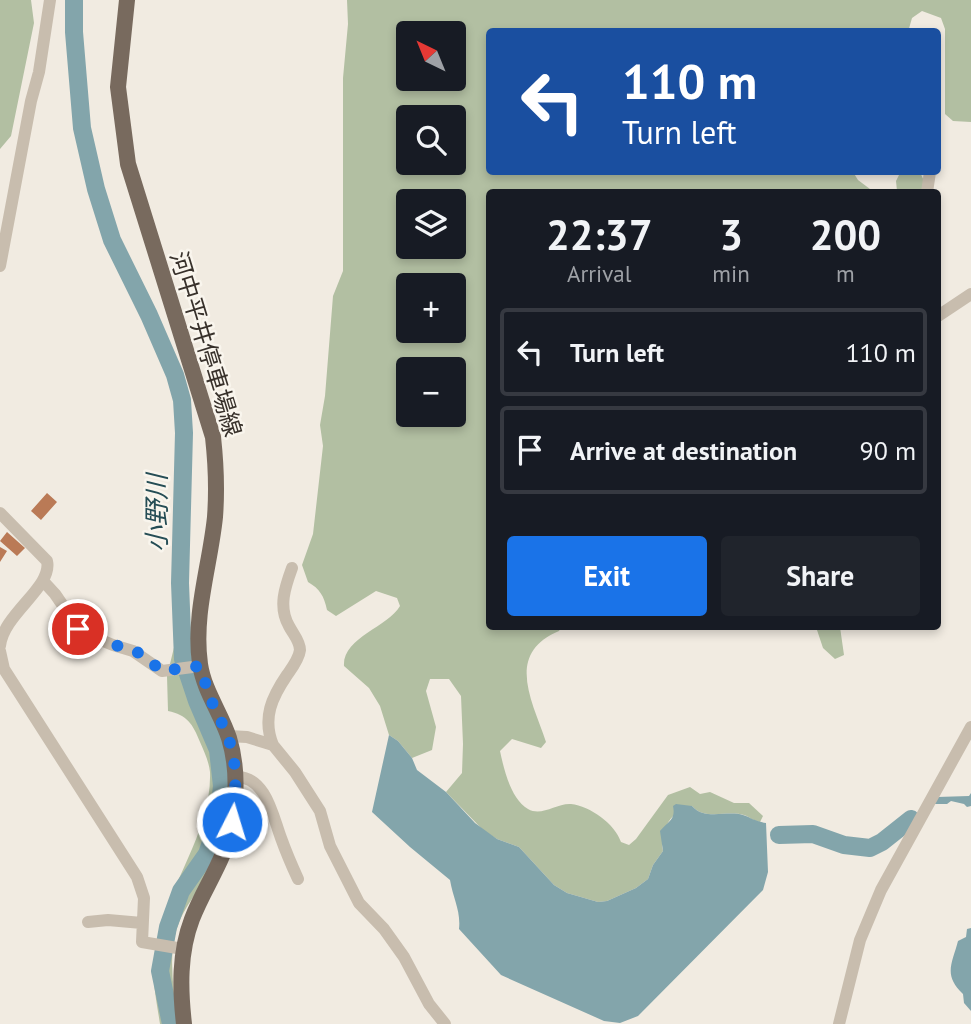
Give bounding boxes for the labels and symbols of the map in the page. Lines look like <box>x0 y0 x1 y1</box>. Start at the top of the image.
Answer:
north arrow <box>396 21 466 91</box>
street label: 河中平井停車場線 <box>163 248 249 440</box>
water label: 小野川 <box>140 471 173 552</box>
pin <box>48 599 108 659</box>
position arrow <box>195 785 269 859</box>

